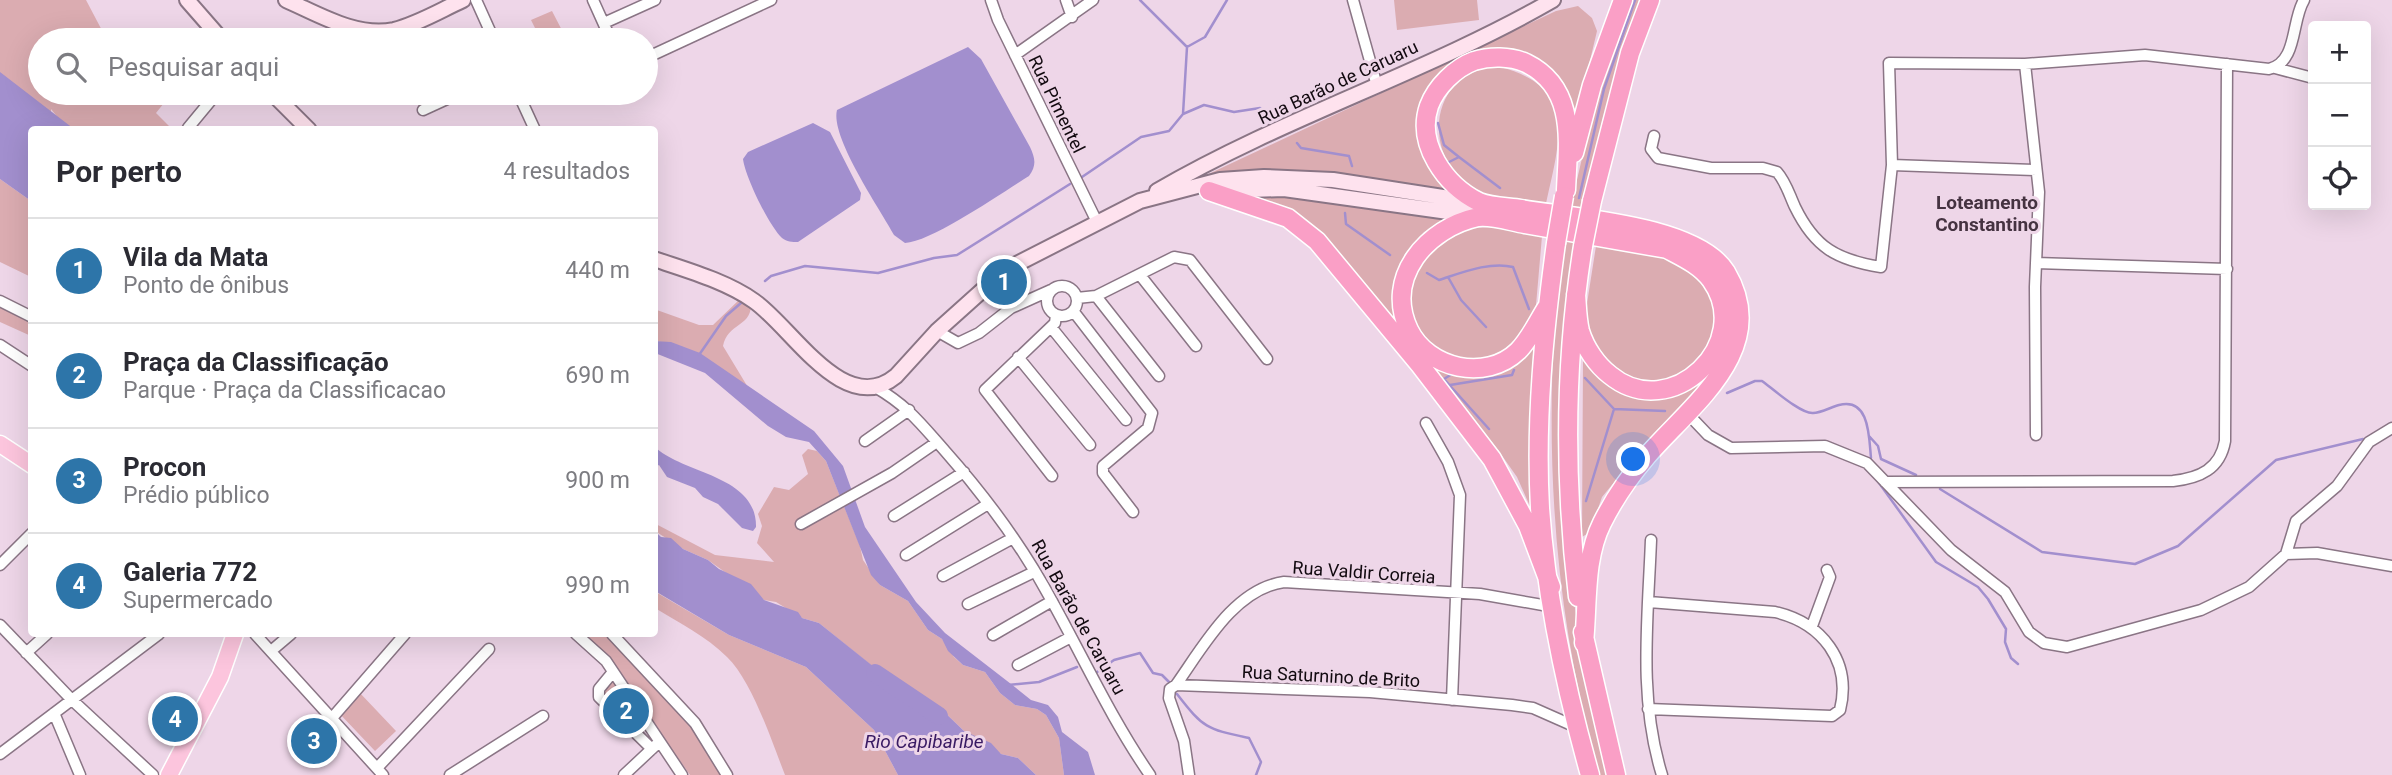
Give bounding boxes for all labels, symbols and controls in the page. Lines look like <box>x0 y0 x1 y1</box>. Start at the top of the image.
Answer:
map controls <box>2308 21 2371 210</box>
button: + <box>2308 21 2371 84</box>
search box <box>28 28 658 105</box>
street label: Rua Barão de Caruaru <box>1255 36 1421 128</box>
icon: search <box>52 48 90 86</box>
text: Pesquisar aqui <box>108 52 279 82</box>
street label: Rua Pimentel <box>1024 52 1090 156</box>
button: − <box>2308 84 2371 147</box>
button: locate <box>2308 147 2371 210</box>
text: Por perto <box>56 154 182 189</box>
text: 4 resultados <box>503 158 630 185</box>
district label: Loteamento Constantino <box>1935 191 2039 236</box>
text: Vila da Mata <box>123 242 269 272</box>
pin: 1 <box>981 256 1027 308</box>
text: 1 <box>72 257 86 284</box>
text: 440 m <box>565 257 630 284</box>
text: Ponto de ônibus <box>123 272 289 299</box>
text: Praça da Classificação <box>123 347 389 377</box>
text: 2 <box>72 362 86 389</box>
text: 690 m <box>565 362 630 389</box>
text: Parque · Praça da Classificacao <box>123 377 446 404</box>
your location <box>1616 442 1650 476</box>
text: Procon <box>123 452 206 482</box>
text: 3 <box>72 467 86 494</box>
text: 900 m <box>565 467 630 494</box>
text: Prédio público <box>123 482 270 509</box>
street label: Rua Barão de Caruaru <box>1028 536 1130 698</box>
text: Galeria 772 <box>123 557 257 587</box>
street label: Rua Valdir Correia <box>1292 557 1436 587</box>
text: 4 <box>72 572 86 599</box>
text: 990 m <box>565 572 630 599</box>
text: Supermercado <box>123 587 273 614</box>
street label: Rua Saturnino de Brito <box>1241 661 1421 691</box>
pin: 2 <box>603 685 649 737</box>
pin: 4 <box>152 693 198 745</box>
pin: 3 <box>291 715 337 767</box>
water label: Rio Capibaribe <box>864 730 984 753</box>

